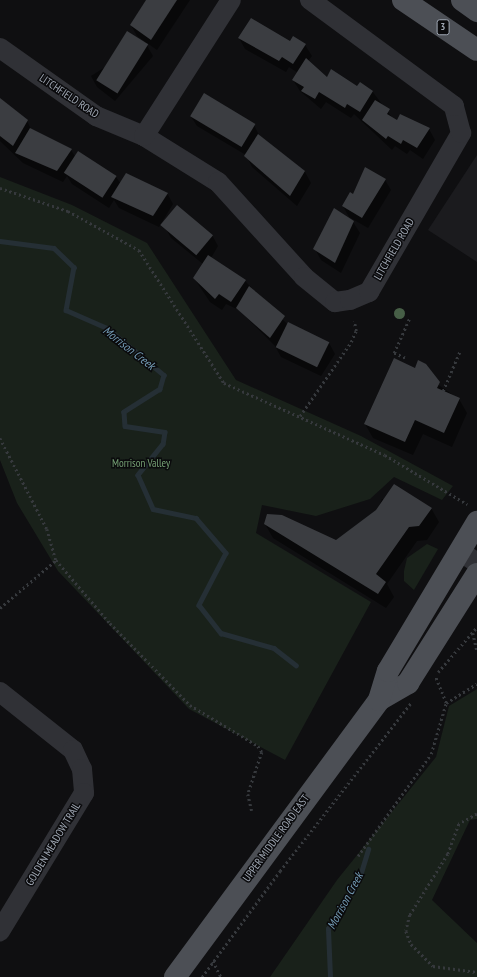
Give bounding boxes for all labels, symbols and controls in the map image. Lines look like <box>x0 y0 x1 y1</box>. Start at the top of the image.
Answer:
road number: 3 <box>436 19 450 35</box>
street label: LITCHFIELD ROAD <box>37 71 101 121</box>
street label: LITCHFIELD ROAD <box>371 216 417 282</box>
water label: Morrison Creek <box>100 323 158 373</box>
park label: Morrison Valley <box>112 456 170 470</box>
street label: UPPER MIDDLE ROAD EAST <box>240 792 312 884</box>
street label: GOLDEN MEADOW TRAIL <box>23 800 83 888</box>
water label: Morrison Creek <box>324 870 366 932</box>

